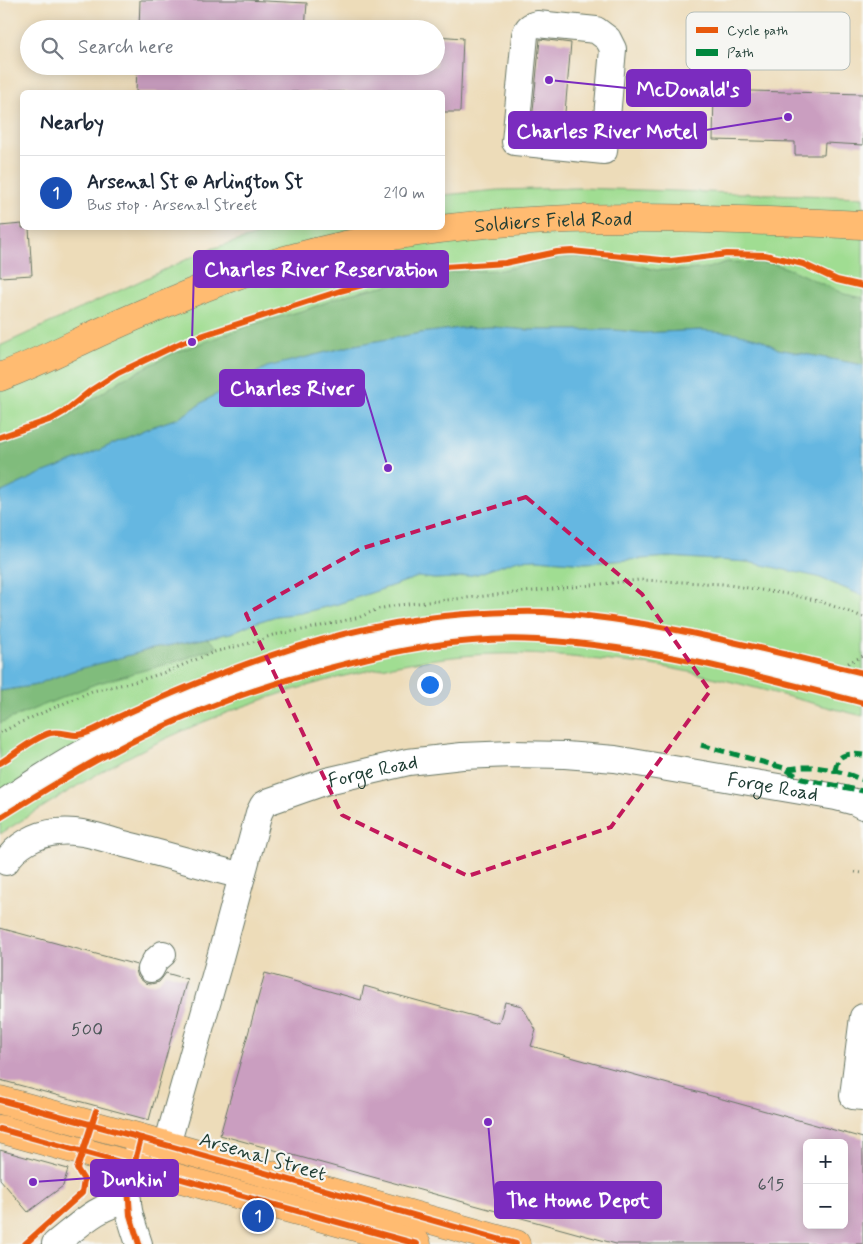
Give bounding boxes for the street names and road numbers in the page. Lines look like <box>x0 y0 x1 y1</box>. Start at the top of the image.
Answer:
street label: Soldiers Field Road <box>473 206 632 240</box>
street label: Forge Road <box>325 749 419 795</box>
street label: Forge Road <box>725 767 820 809</box>
street label: Arsenal Street <box>196 1126 329 1188</box>

